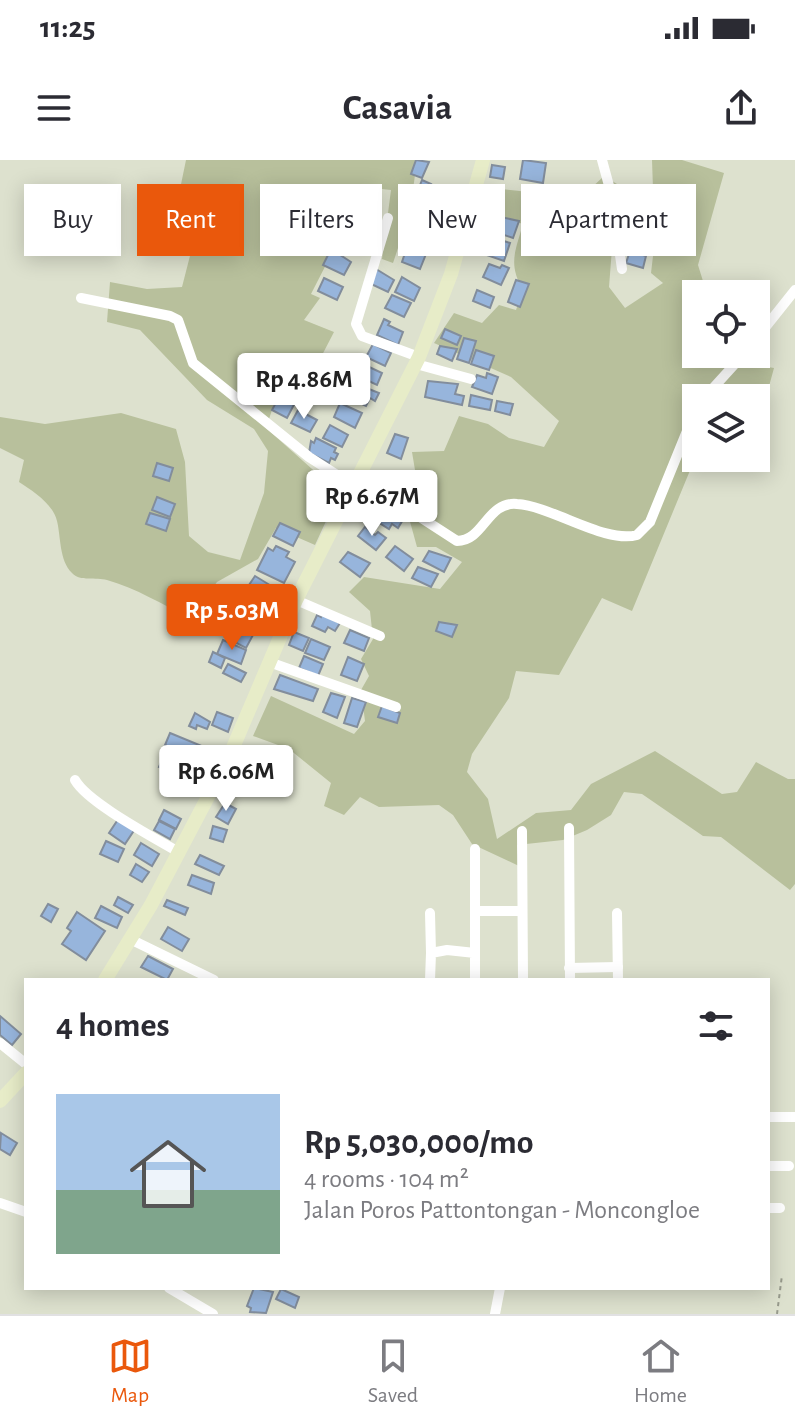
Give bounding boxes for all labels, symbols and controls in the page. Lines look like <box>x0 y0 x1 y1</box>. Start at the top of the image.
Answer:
text: 11:25 <box>40 13 96 43</box>
icon: menu <box>32 86 76 130</box>
icon: share <box>719 86 763 130</box>
text: Casavia <box>343 90 452 126</box>
chip: Buy <box>24 184 121 256</box>
chip: Rent <box>137 184 244 256</box>
chip: Filters <box>260 184 382 256</box>
chip: New <box>398 184 505 256</box>
chip: Apartment <box>521 184 696 256</box>
map controls <box>682 280 770 472</box>
button: locate <box>682 280 770 368</box>
pin: Rp 4.86M <box>221 353 387 421</box>
text: Rp 4.86M <box>255 366 353 392</box>
button: layers <box>682 384 770 472</box>
pin: Rp 6.67M <box>289 470 455 538</box>
text: Rp 6.67M <box>324 483 420 509</box>
pin: Rp 5.03M <box>149 584 315 652</box>
text: Rp 5.03M <box>185 597 279 623</box>
pin: Rp 6.06M <box>143 745 309 813</box>
text: Rp 6.06M <box>177 758 275 784</box>
icon: filters <box>694 1004 738 1048</box>
text: 4 homes <box>56 1009 170 1043</box>
icon: home <box>120 1126 216 1222</box>
text: Rp 5,030,000/mo <box>304 1126 534 1160</box>
text: 4 rooms · 104 m² <box>304 1166 469 1192</box>
text: Jalan Poros Pattontongan - Moncongloe <box>304 1197 700 1223</box>
tab: Map <box>108 1334 152 1408</box>
tab: Saved <box>368 1334 418 1408</box>
tab: Home <box>634 1334 687 1408</box>

